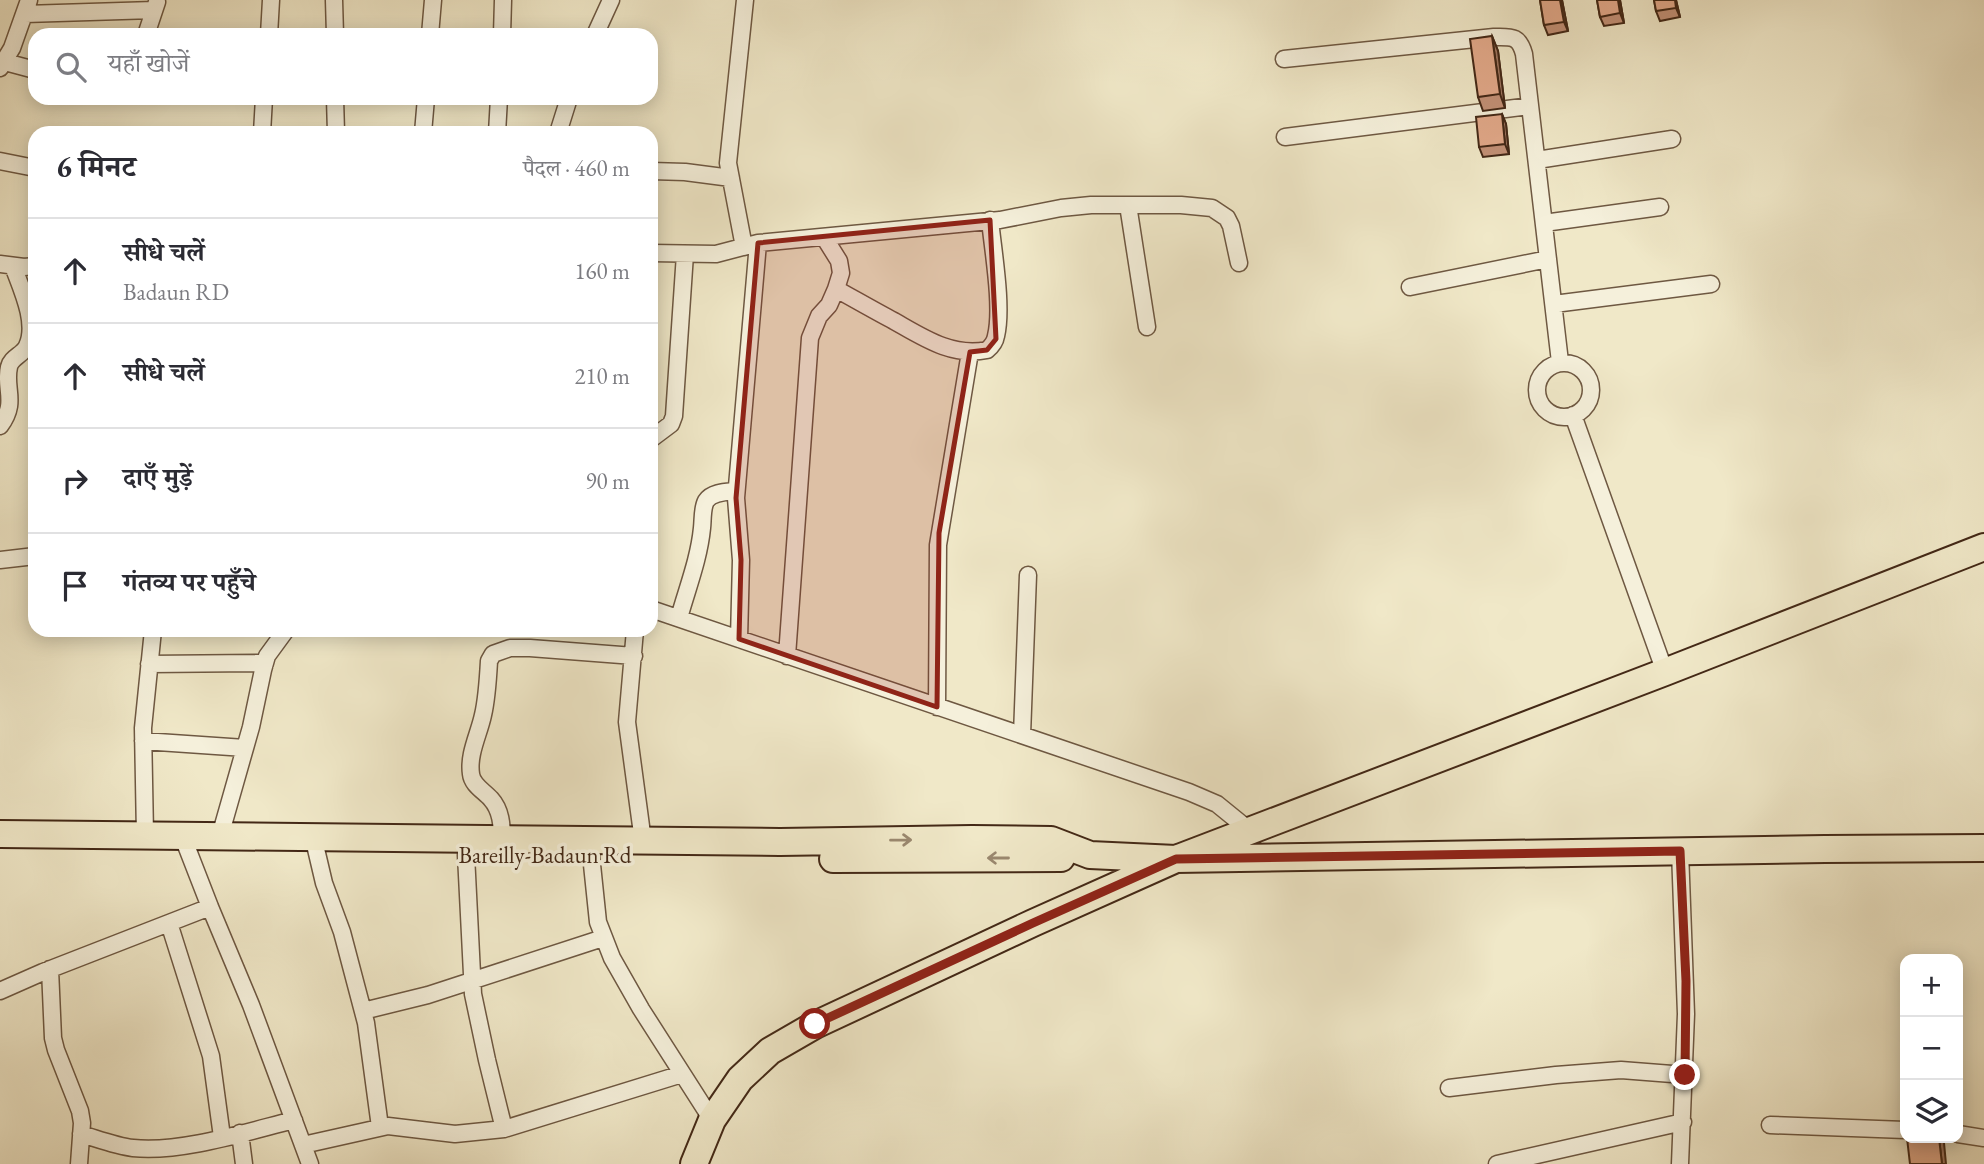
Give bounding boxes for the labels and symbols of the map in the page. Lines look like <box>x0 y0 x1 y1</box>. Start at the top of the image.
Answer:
one-way arrow <box>889 834 912 847</box>
street label: Bareilly-Badaun Rd <box>459 840 632 870</box>
one-way arrow <box>986 851 1009 865</box>
route start <box>799 1008 830 1039</box>
route end <box>1669 1059 1700 1090</box>

